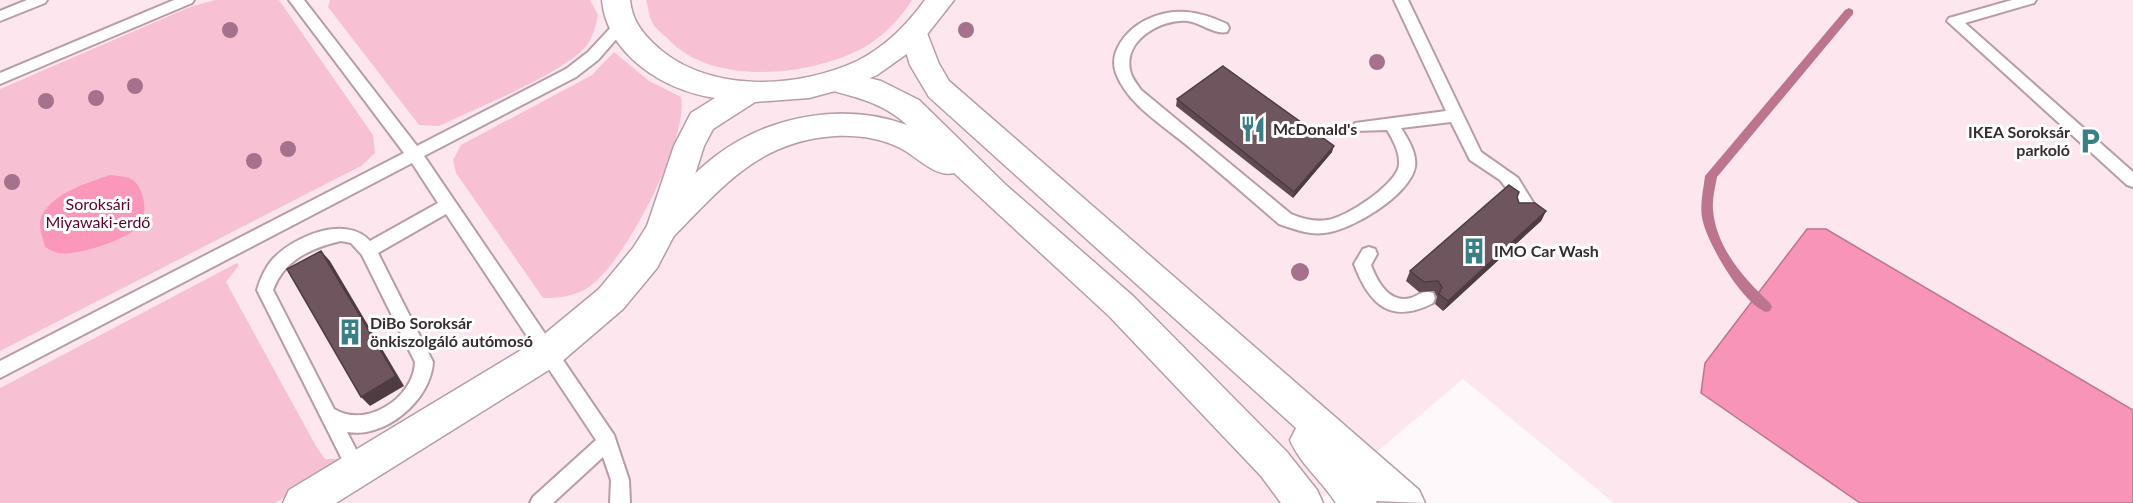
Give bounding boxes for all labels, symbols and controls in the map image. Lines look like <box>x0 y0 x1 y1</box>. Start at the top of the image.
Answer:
restaurant icon: McDonald's <box>1238 114 1268 144</box>
place label: McDonald's <box>1273 119 1357 138</box>
place label: IKEA Soroksár parkoló <box>1968 122 2070 159</box>
parking icon: IKEA Soroksár parkoló <box>2075 126 2105 156</box>
park label: Soroksári Miyawaki-erdő <box>46 194 150 231</box>
building icon: IMO Car Wash <box>1459 236 1489 266</box>
place label: IMO Car Wash <box>1494 241 1599 260</box>
place label: DiBo Soroksár önkiszolgáló autómosó <box>370 313 533 350</box>
building icon: DiBo Soroksár önkiszolgáló autómosó <box>335 317 365 347</box>

